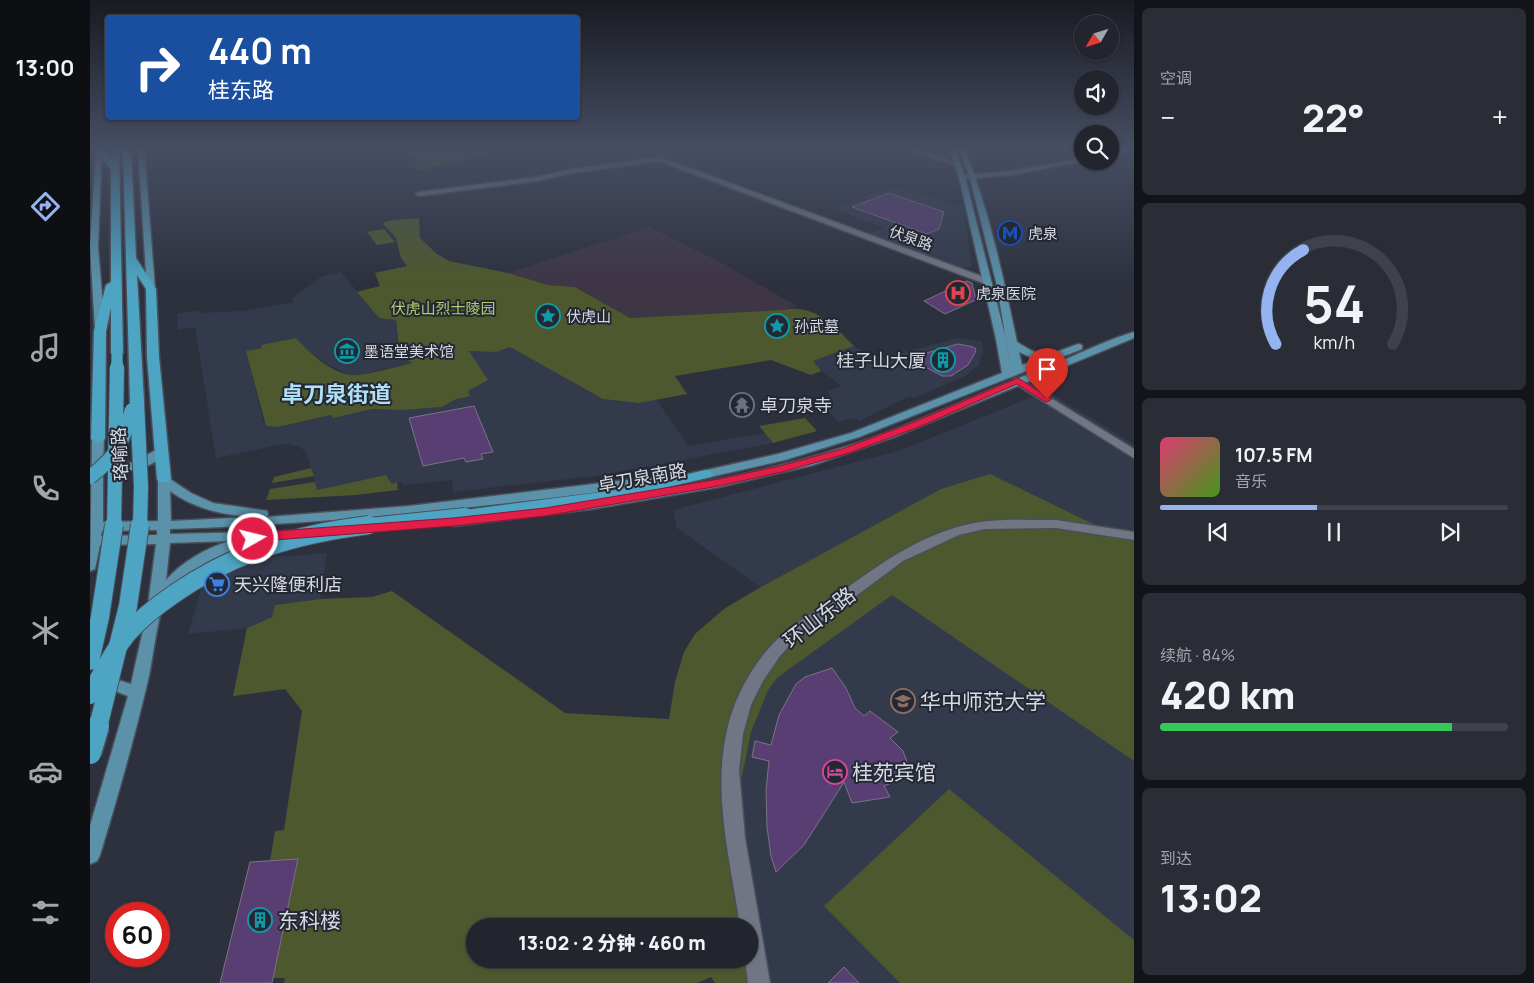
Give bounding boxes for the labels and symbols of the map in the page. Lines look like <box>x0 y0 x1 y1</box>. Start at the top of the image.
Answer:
north arrow <box>1074 15 1119 60</box>
street label: 伏泉路 <box>886 220 936 256</box>
metro station icon: 虎泉 <box>997 220 1023 246</box>
place label: 虎泉 <box>1028 223 1058 244</box>
hospital icon: 虎泉医院 <box>945 280 971 306</box>
place label: 虎泉医院 <box>976 283 1036 304</box>
park label: 伏虎山烈士陵园 <box>390 298 496 319</box>
place icon: 伏虎山 <box>535 303 561 329</box>
place label: 伏虎山 <box>566 306 611 327</box>
place icon: 孙武墓 <box>764 313 790 339</box>
place label: 孙武墓 <box>794 316 839 337</box>
museum icon: 墨语堂美术馆 <box>334 338 360 364</box>
place label: 墨语堂美术馆 <box>364 341 454 362</box>
building icon: 桂子山大厦 <box>930 347 956 373</box>
place label: 桂子山大厦 <box>836 348 926 372</box>
pin <box>1026 348 1068 399</box>
district label: 卓刀泉街道 <box>281 379 391 409</box>
temple icon: 卓刀泉寺 <box>729 392 755 418</box>
place label: 卓刀泉寺 <box>760 393 832 417</box>
street label: 珞喻路 <box>106 426 132 482</box>
street label: 卓刀泉南路 <box>596 457 688 497</box>
position arrow <box>226 512 278 564</box>
supermarket icon: 天兴隆便利店 <box>204 571 230 597</box>
place label: 天兴隆便利店 <box>234 572 342 596</box>
street label: 环山东路 <box>777 580 861 654</box>
place label: 华中师范大学 <box>920 687 1046 715</box>
school or university icon: 华中师范大学 <box>890 688 916 714</box>
place label: 桂苑宾馆 <box>852 758 936 786</box>
hotel icon: 桂苑宾馆 <box>822 759 848 785</box>
speed limit sign: 60 <box>105 902 170 967</box>
place label: 东科楼 <box>278 906 341 934</box>
building icon: 东科楼 <box>247 907 273 933</box>

